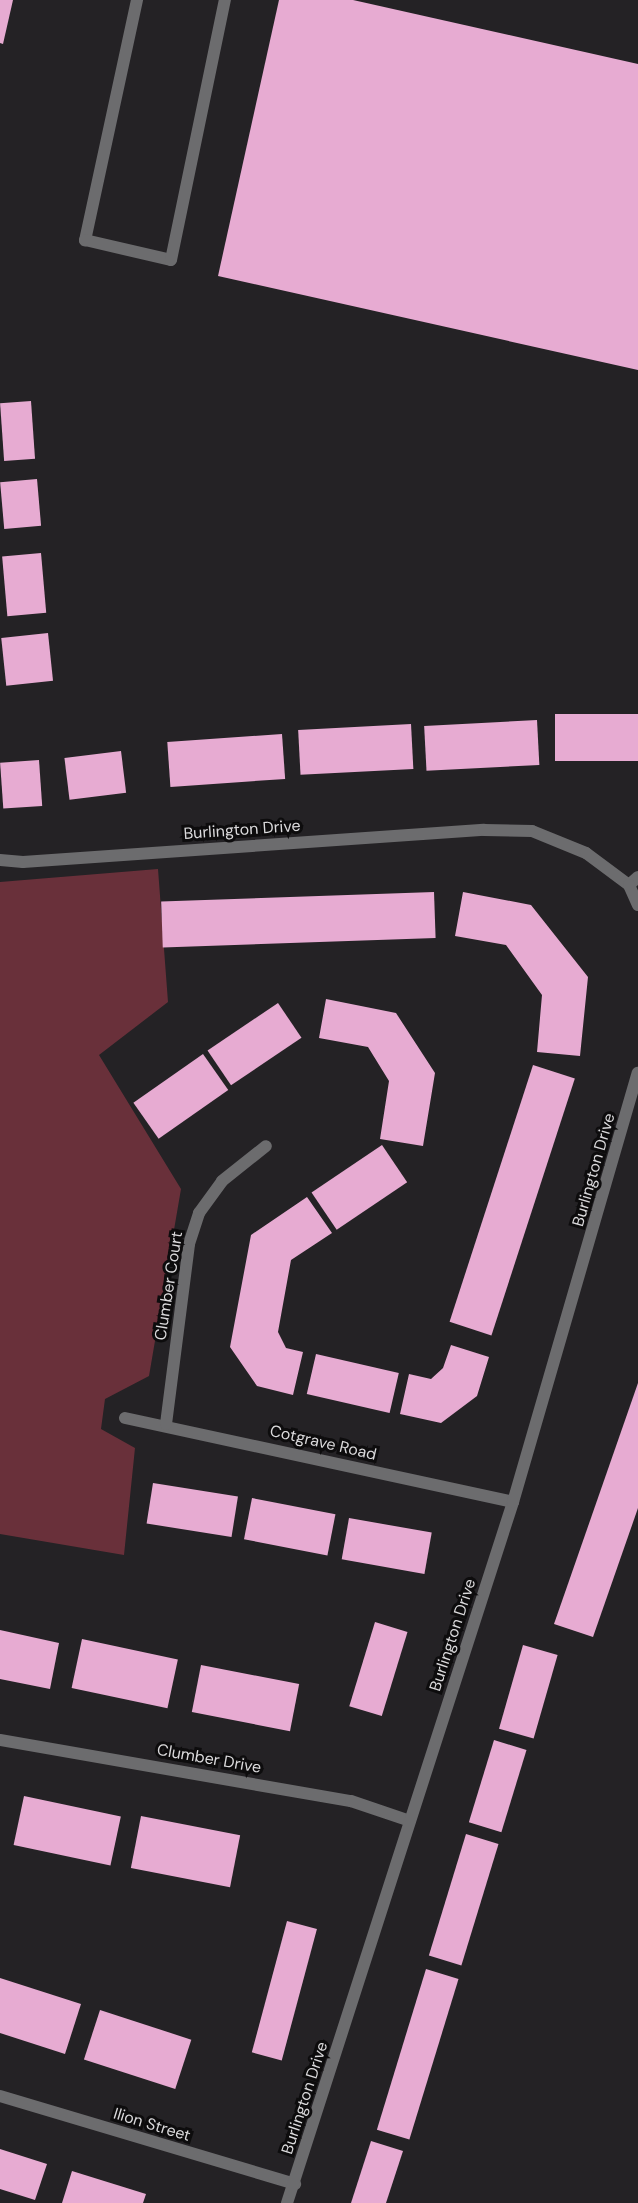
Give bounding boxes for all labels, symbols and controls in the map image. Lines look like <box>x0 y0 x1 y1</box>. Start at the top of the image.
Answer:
street label: Burlington Drive <box>183 816 301 844</box>
street label: Burlington Drive <box>569 1111 619 1229</box>
street label: Clumber Court <box>151 1230 187 1342</box>
street label: Cotgrave Road <box>268 1421 378 1465</box>
street label: Burlington Drive <box>426 1576 480 1694</box>
street label: Clumber Drive <box>155 1740 263 1778</box>
street label: Burlington Drive <box>278 2039 332 2157</box>
street label: Ilion Street <box>111 2104 193 2146</box>

